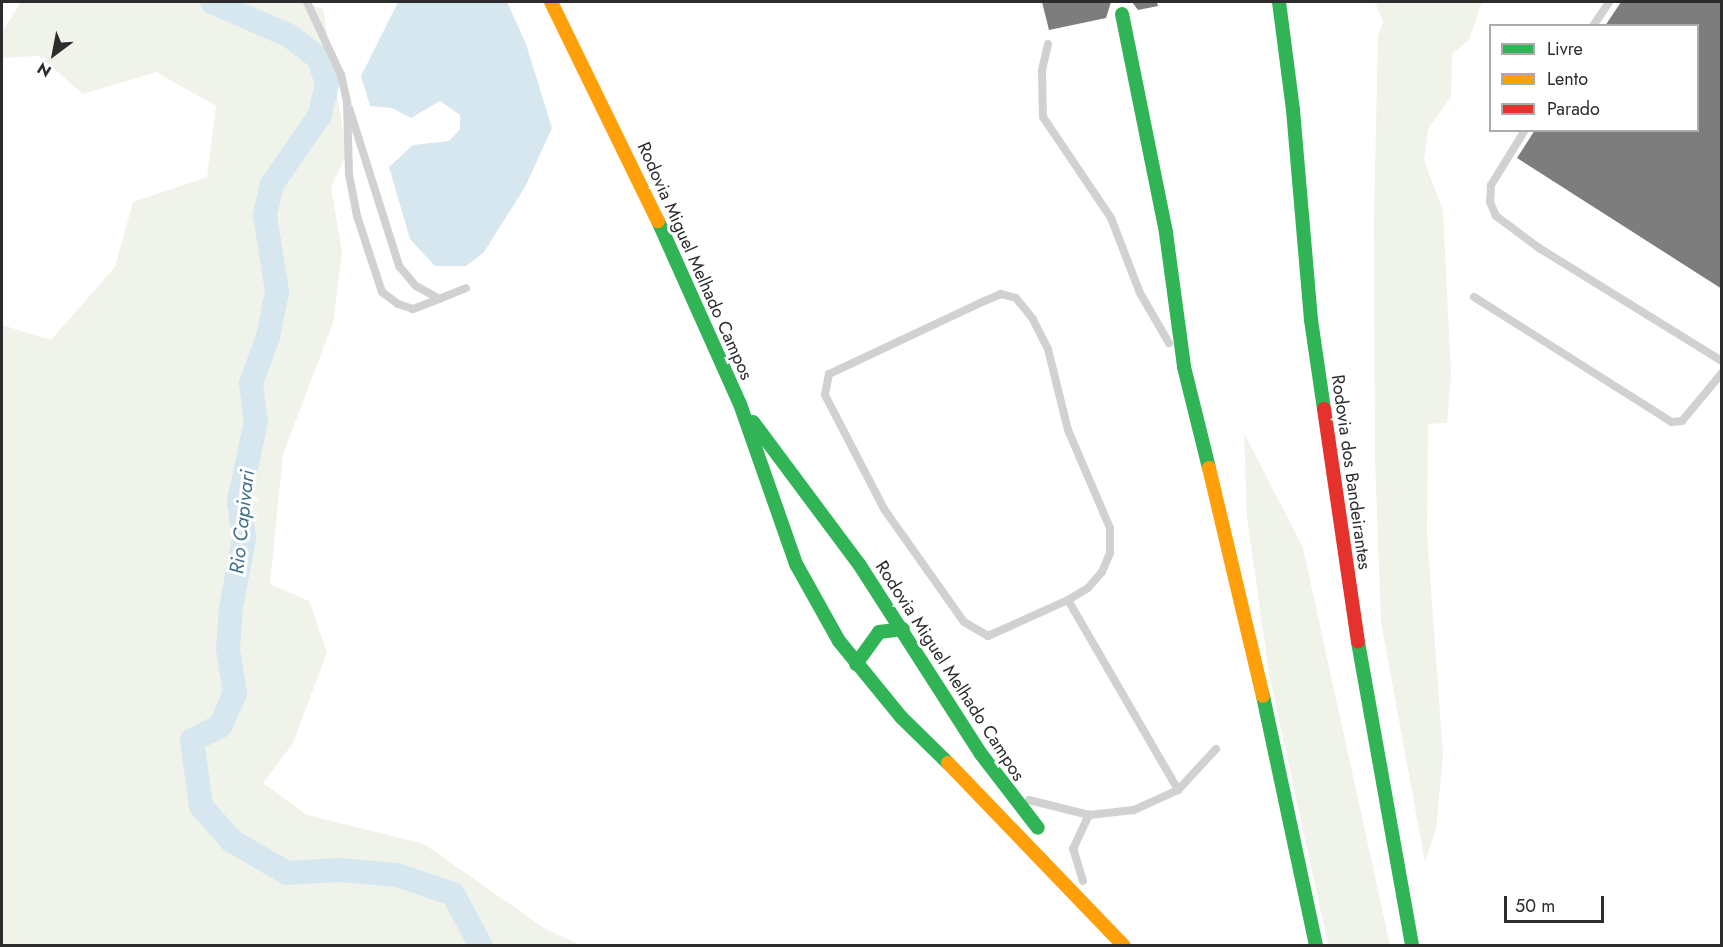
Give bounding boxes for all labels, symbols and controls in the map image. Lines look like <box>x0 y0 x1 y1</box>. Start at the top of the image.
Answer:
north arrow <box>24 24 84 84</box>
legend <box>1489 24 1699 132</box>
text: Livre <box>1547 36 1583 62</box>
text: N <box>33 57 56 83</box>
text: Lento <box>1547 66 1588 92</box>
text: Parado <box>1547 96 1600 122</box>
street label: Rodovia Miguel Melhado Campos <box>633 139 757 383</box>
street label: Rodovia dos Bandeirantes <box>1327 373 1375 571</box>
water label: Rio Capivari <box>225 469 259 575</box>
street label: Rodovia Miguel Melhado Campos <box>871 557 1029 785</box>
scale bar <box>1507 884 1608 922</box>
text: 50 m <box>1515 893 1555 919</box>

